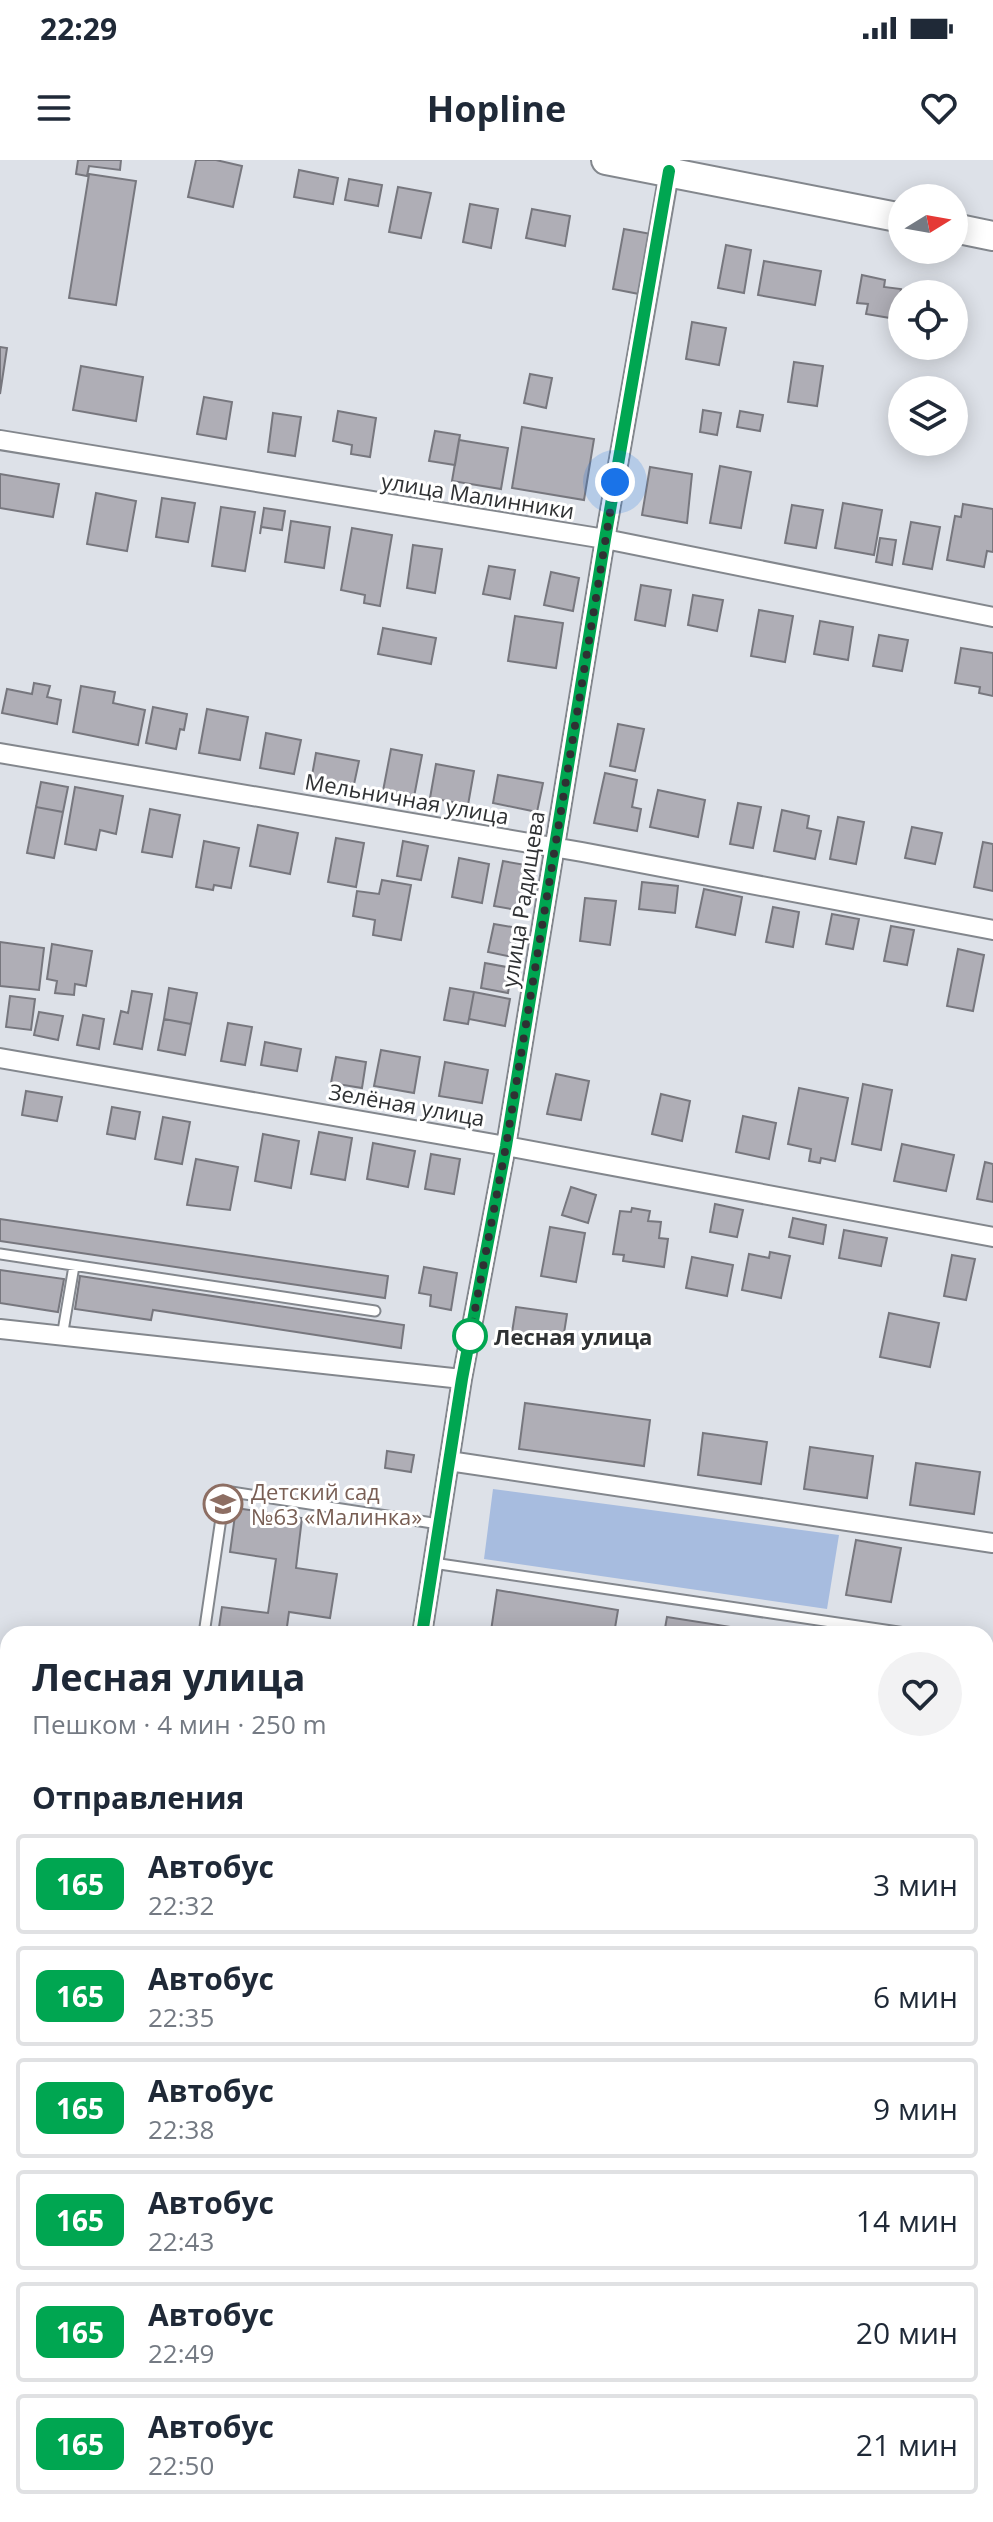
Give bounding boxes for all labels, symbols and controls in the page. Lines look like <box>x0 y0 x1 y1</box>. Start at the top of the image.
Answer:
text: 22:29 <box>40 8 117 49</box>
text: Hopline <box>427 84 566 133</box>
icon: menu <box>32 86 76 130</box>
icon: heart <box>917 86 961 130</box>
north arrow <box>888 184 968 264</box>
map controls <box>888 184 968 456</box>
button: locate <box>888 280 968 360</box>
button: layers <box>888 376 968 456</box>
your location <box>595 462 635 502</box>
street label: улица Малинники <box>379 465 577 525</box>
street label: Мельничная улица <box>303 765 511 831</box>
street label: улица Радищева <box>493 809 551 989</box>
street label: Зелёная улица <box>327 1076 487 1132</box>
marker: Лесная улица <box>453 1319 487 1353</box>
place label: Лесная улица <box>494 1321 652 1351</box>
place label: Детский сад №63 «Малинка» <box>251 1476 422 1531</box>
school or university icon: Детский сад №63 «Малинка» <box>202 1483 244 1525</box>
text: Лесная улица <box>32 1650 305 1702</box>
button: heart <box>878 1652 962 1736</box>
text: Пешком · 4 мин · 250 m <box>32 1706 327 1742</box>
text: Отправления <box>32 1777 244 1818</box>
text: Автобус <box>148 1846 274 1887</box>
text: 3 мин <box>873 1864 958 1905</box>
text: 165 <box>56 1865 104 1903</box>
text: 22:32 <box>148 1887 214 1923</box>
text: Автобус <box>148 1958 274 1999</box>
text: 6 мин <box>873 1976 958 2017</box>
text: 165 <box>56 1977 104 2015</box>
text: 22:35 <box>148 1999 214 2035</box>
text: Автобус <box>148 2070 274 2111</box>
text: 9 мин <box>873 2088 958 2129</box>
text: 165 <box>56 2089 104 2127</box>
text: 22:38 <box>148 2111 214 2147</box>
text: Автобус <box>148 2182 274 2223</box>
text: 14 мин <box>856 2200 958 2241</box>
text: 165 <box>56 2201 104 2239</box>
text: 22:43 <box>148 2223 214 2259</box>
text: Автобус <box>148 2294 274 2335</box>
text: 20 мин <box>856 2312 958 2353</box>
text: 165 <box>56 2313 104 2351</box>
text: 22:49 <box>148 2335 214 2371</box>
text: Автобус <box>148 2406 274 2447</box>
text: 21 мин <box>856 2424 958 2465</box>
text: 165 <box>56 2425 104 2463</box>
text: 22:50 <box>148 2447 214 2483</box>

